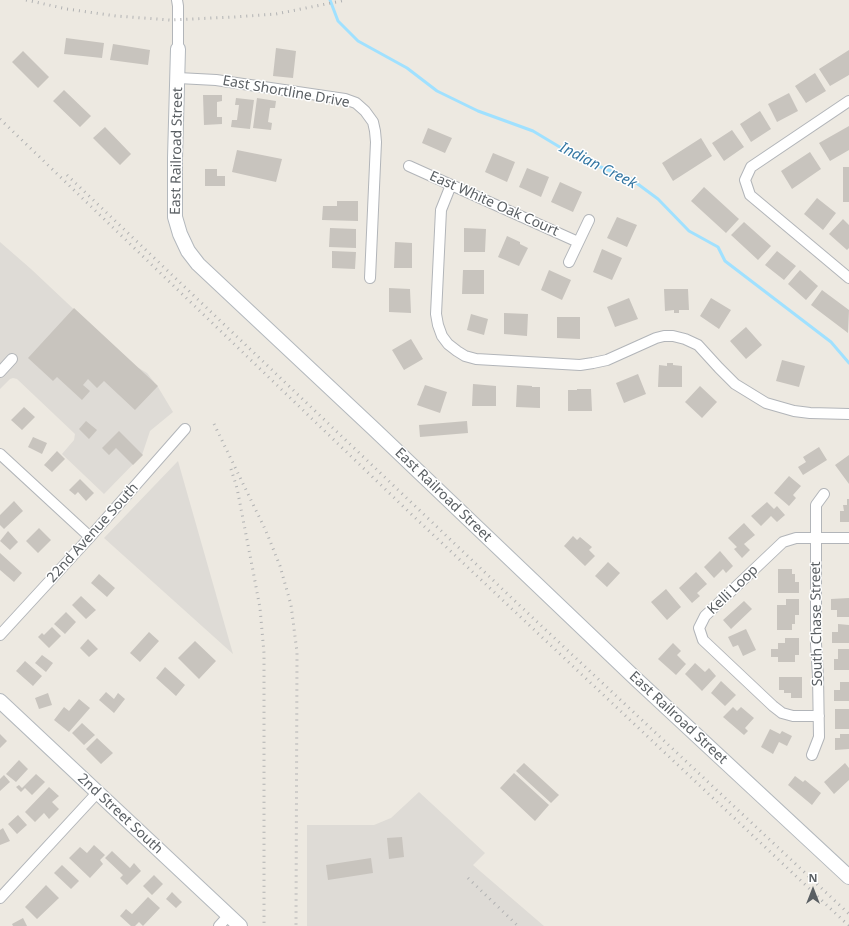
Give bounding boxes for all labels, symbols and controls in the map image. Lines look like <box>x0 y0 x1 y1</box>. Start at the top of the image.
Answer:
street label: East Shortline Drive <box>221 73 351 111</box>
street label: East Railroad Street <box>167 87 187 215</box>
water label: Indian Creek <box>556 139 640 193</box>
street label: East White Oak Court <box>427 168 561 240</box>
street label: East Railroad Street <box>391 445 495 545</box>
street label: 22nd Avenue South <box>44 480 142 586</box>
street label: South Chase Street <box>808 561 826 687</box>
street label: Kelli Loop <box>704 562 762 618</box>
street label: East Railroad Street <box>625 668 731 768</box>
street label: 2nd Street South <box>74 770 166 858</box>
north arrow <box>793 870 833 910</box>
text: N <box>809 870 817 885</box>

